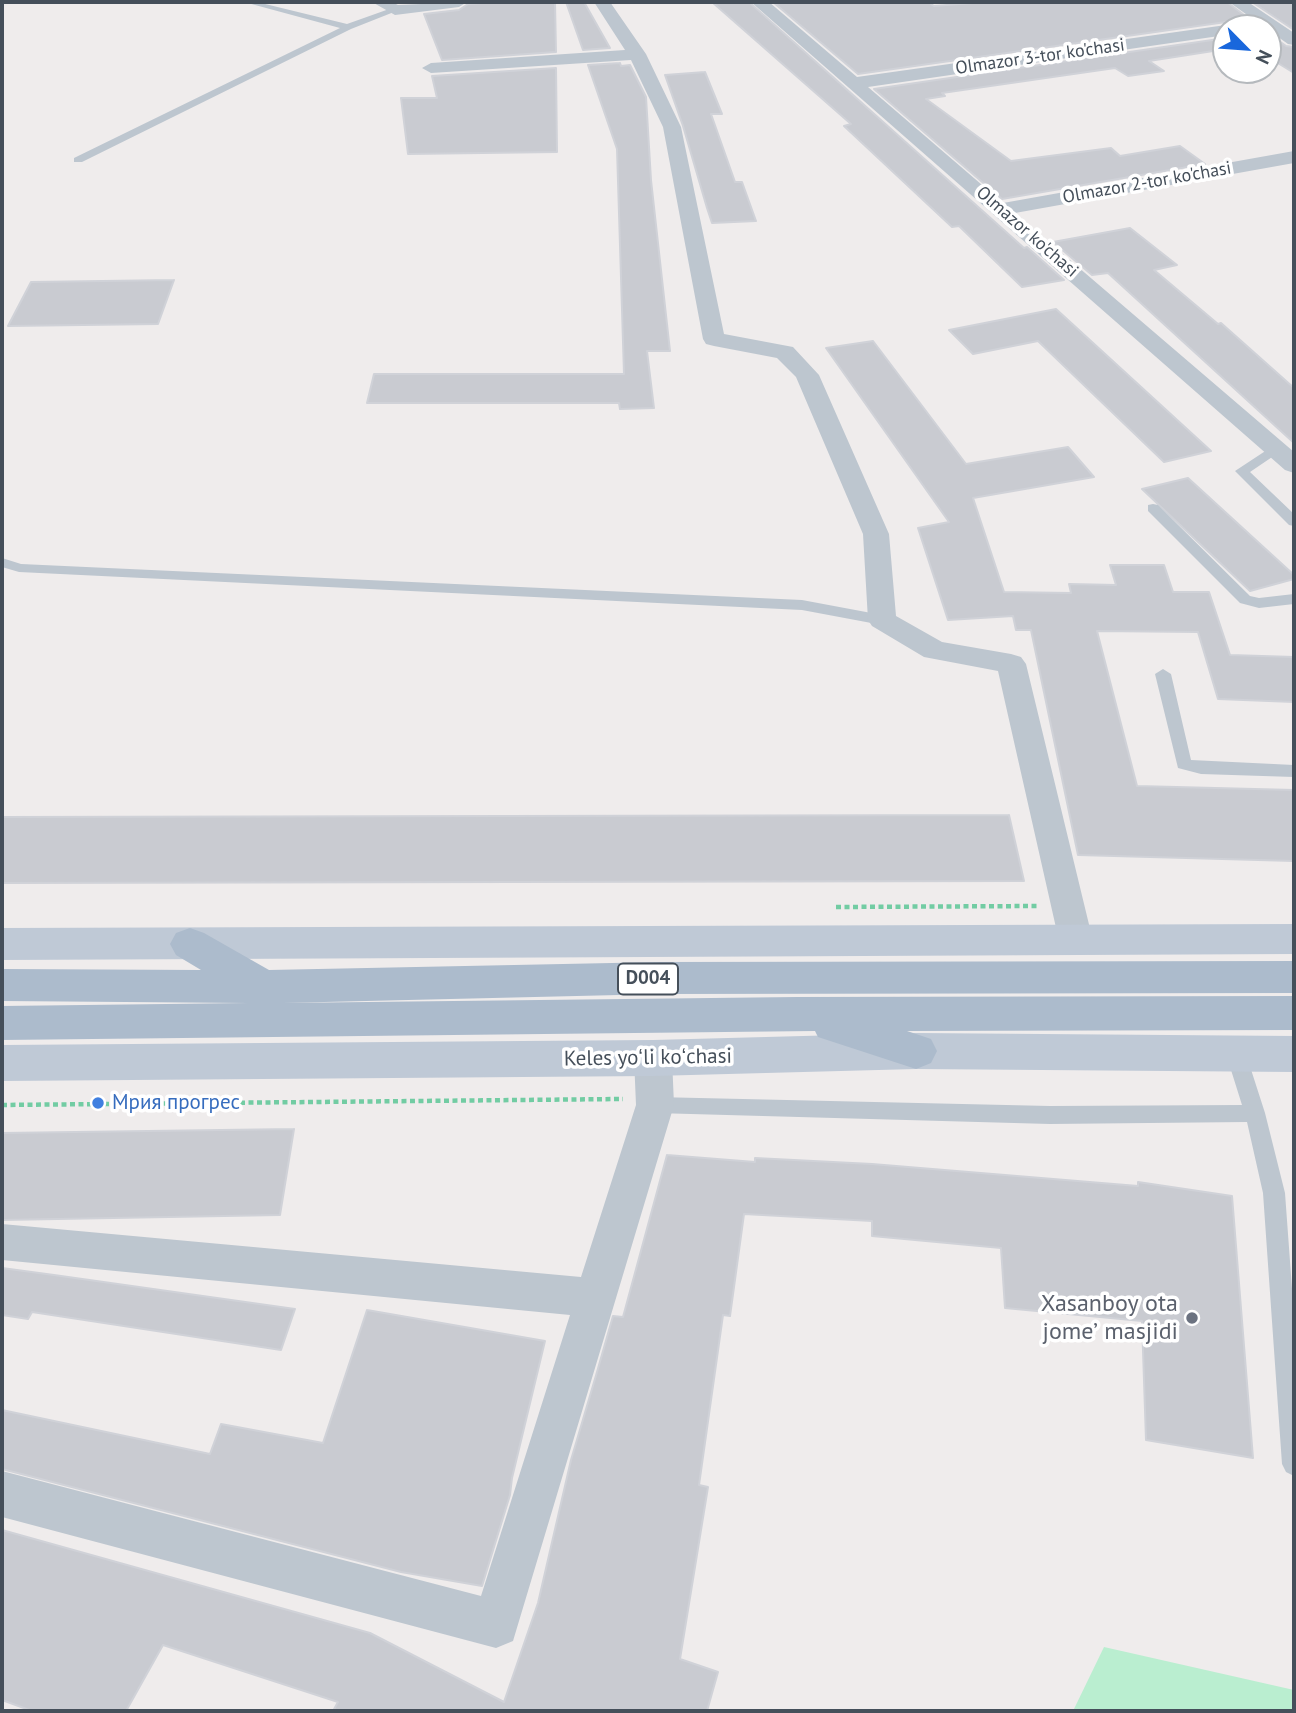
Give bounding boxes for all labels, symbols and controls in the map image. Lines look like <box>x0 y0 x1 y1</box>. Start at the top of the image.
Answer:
north arrow <box>1212 14 1282 84</box>
street label: Olmazor 3-tor ko'chasi <box>954 34 1126 80</box>
text: N <box>1251 46 1278 68</box>
street label: Olmazor 2-tor ko'chasi <box>1061 158 1233 208</box>
street label: Olmazor ko'chasi <box>972 182 1082 282</box>
road number: D004 <box>618 964 678 995</box>
street label: Keles yoʻli koʻchasi <box>564 1044 732 1072</box>
place label: Мрия прогрес <box>112 1090 240 1116</box>
marker: Мрия прогрес <box>90 1095 106 1111</box>
place label: Xasanboy ota jome’ masjidi <box>1041 1290 1178 1346</box>
marker: Xasanboy ota jome’ masjidi <box>1184 1310 1200 1326</box>

